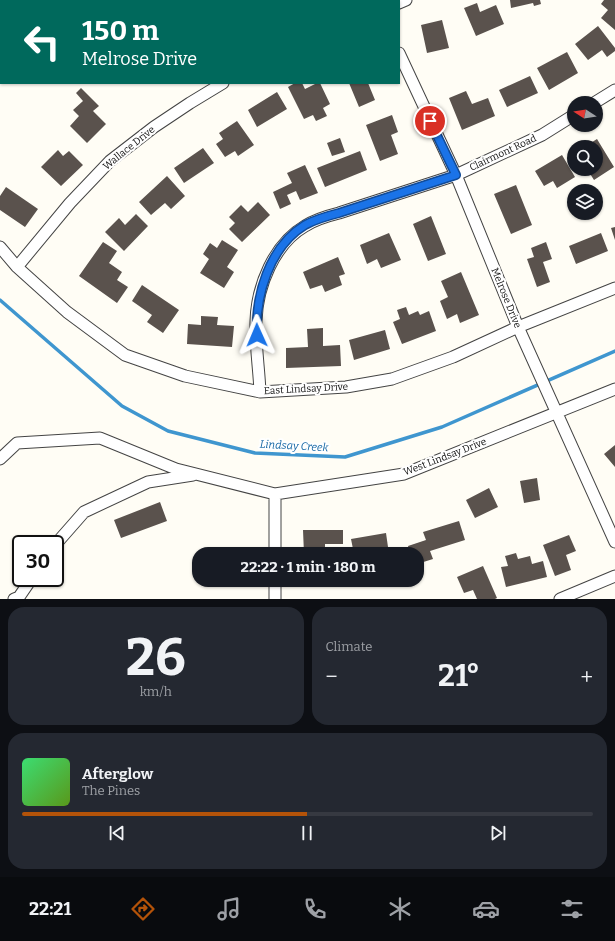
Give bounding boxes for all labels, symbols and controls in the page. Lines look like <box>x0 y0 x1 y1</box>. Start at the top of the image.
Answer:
text: 150 m <box>82 14 159 47</box>
icon: left <box>16 16 68 68</box>
text: Melrose Drive <box>82 48 197 70</box>
north arrow <box>567 96 603 132</box>
map controls <box>567 96 603 220</box>
pin <box>413 104 447 138</box>
icon: arrive <box>419 110 441 132</box>
street label: Wallace Drive <box>101 124 157 172</box>
street label: Clairmont Road <box>468 132 538 174</box>
button: search <box>567 140 603 176</box>
button: layers <box>567 184 603 220</box>
street label: Melrose Drive <box>488 266 524 330</box>
position arrow <box>236 314 278 356</box>
street label: East Lindsay Drive <box>264 381 348 397</box>
street label: West Lindsay Drive <box>402 436 488 478</box>
water label: Lindsay Creek <box>259 438 330 454</box>
speed limit sign: 30 <box>12 535 64 587</box>
text: 22:22 · 1 min · 180 m <box>240 558 376 576</box>
text: 26 <box>126 626 186 689</box>
text: Climate <box>326 639 372 654</box>
text: 21° <box>438 658 480 694</box>
text: − <box>326 663 338 690</box>
text: + <box>580 663 593 690</box>
text: km/h <box>140 684 172 699</box>
text: Afterglow <box>82 765 153 783</box>
text: The Pines <box>82 783 140 798</box>
icon: previous <box>106 822 128 844</box>
icon: pause <box>296 822 318 844</box>
icon: next <box>487 822 509 844</box>
icon: directions <box>129 895 157 923</box>
icon: music <box>215 895 243 923</box>
icon: phone <box>301 895 329 923</box>
icon: climate <box>386 895 414 923</box>
icon: car <box>472 895 500 923</box>
icon: filters <box>558 895 586 923</box>
text: 22:21 <box>29 898 71 920</box>

